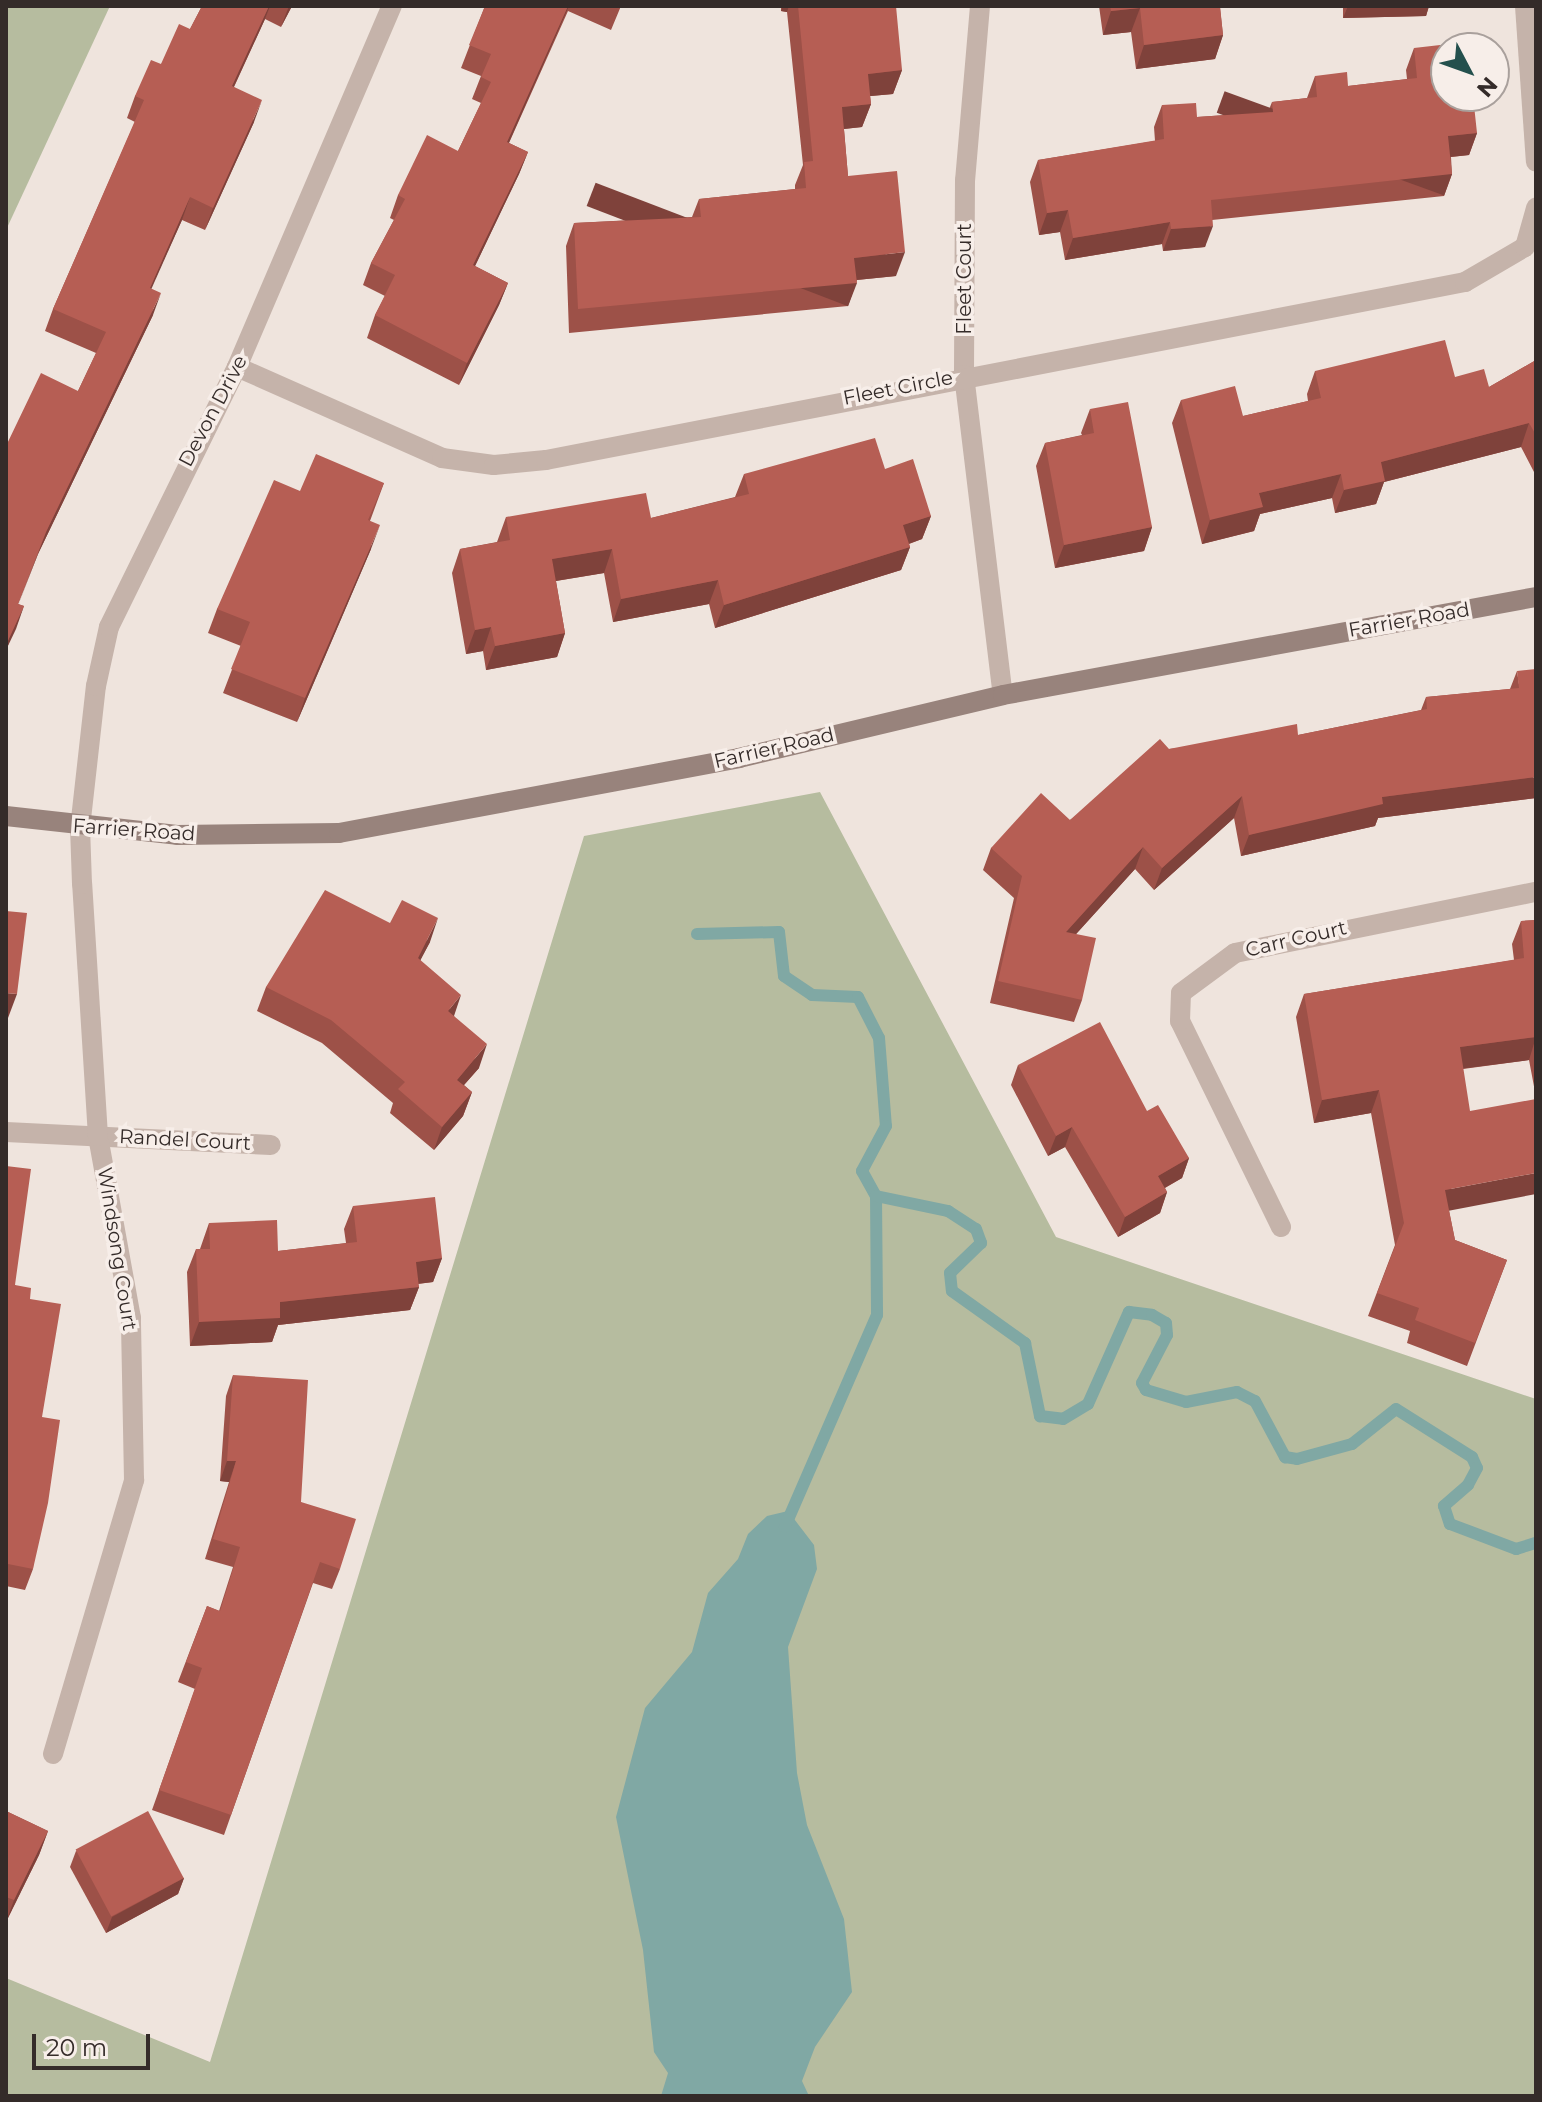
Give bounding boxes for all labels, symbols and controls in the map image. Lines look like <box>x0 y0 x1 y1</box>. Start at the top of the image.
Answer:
north arrow <box>1430 32 1510 112</box>
text: N <box>1471 71 1503 102</box>
street label: Fleet Court <box>952 223 976 335</box>
street label: Devon Drive <box>174 351 252 471</box>
street label: Fleet Circle <box>841 366 955 410</box>
street label: Farrier Road <box>1346 598 1472 642</box>
street label: Farrier Road <box>711 722 837 774</box>
street label: Farrier Road <box>72 814 196 846</box>
street label: Carr Court <box>1243 916 1349 962</box>
street label: Randel Court <box>118 1125 252 1155</box>
street label: Windsong Court <box>92 1166 142 1332</box>
scale bar <box>36 2018 154 2068</box>
text: 20 m <box>46 2033 107 2062</box>

